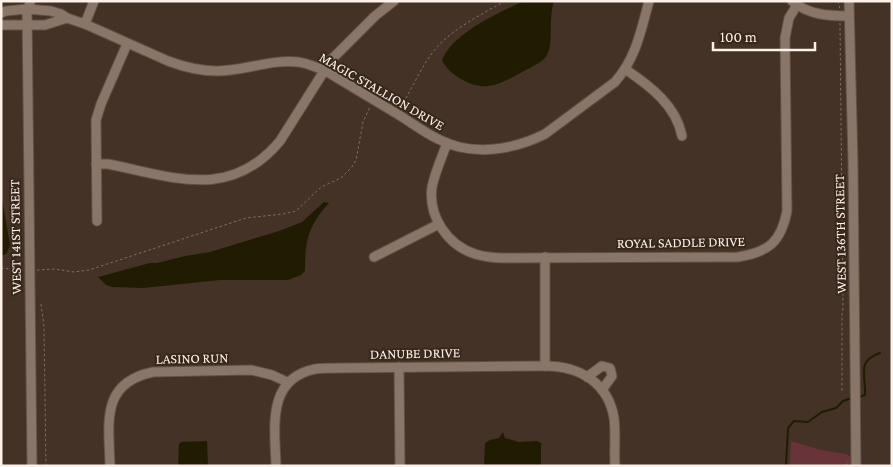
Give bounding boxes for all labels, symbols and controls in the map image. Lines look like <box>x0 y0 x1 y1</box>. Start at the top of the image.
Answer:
scale bar <box>713 20 816 52</box>
text: 100 m <box>720 29 757 45</box>
street label: MAGIC STALLION DRIVE <box>317 49 448 133</box>
street label: WEST 136TH STREET <box>831 174 849 294</box>
street label: WEST 141ST STREET <box>6 179 24 295</box>
street label: ROYAL SADDLE DRIVE <box>617 233 746 251</box>
street label: DANUBE DRIVE <box>370 344 461 362</box>
street label: LASINO RUN <box>155 349 229 367</box>

